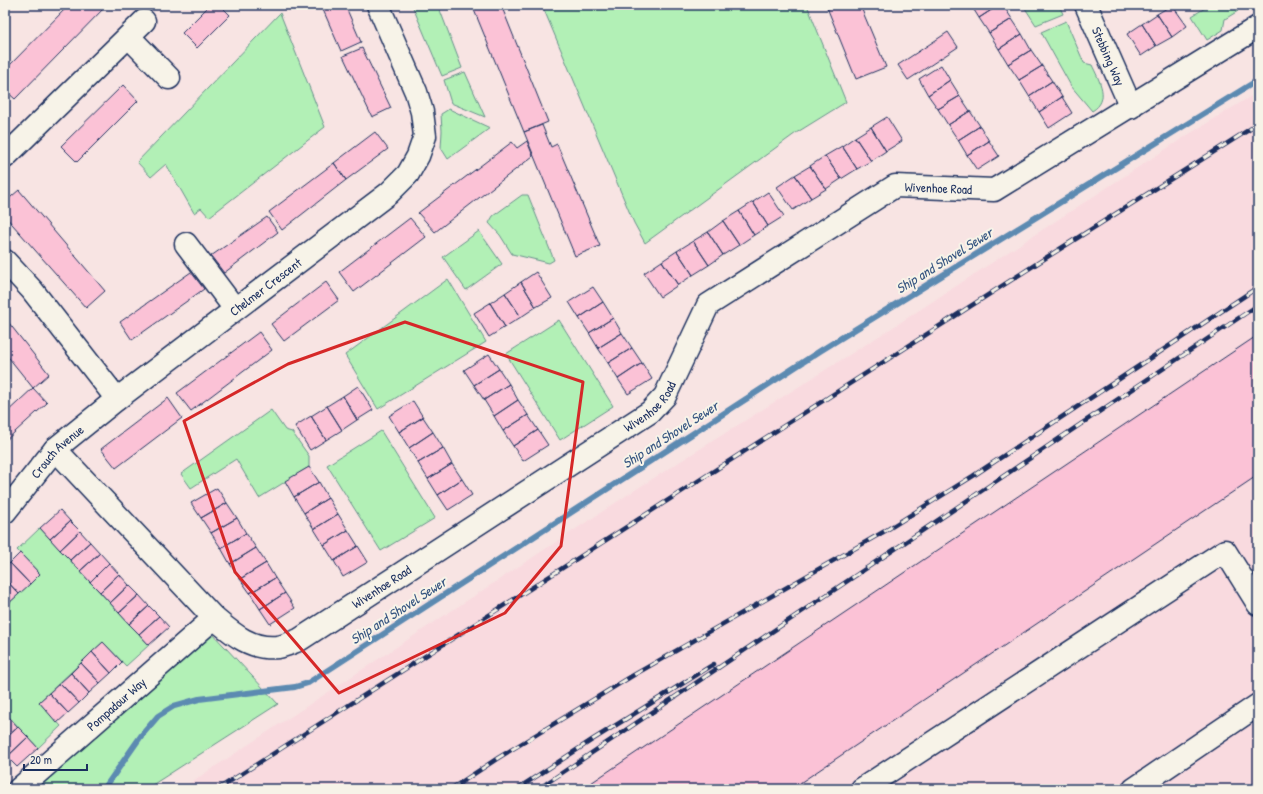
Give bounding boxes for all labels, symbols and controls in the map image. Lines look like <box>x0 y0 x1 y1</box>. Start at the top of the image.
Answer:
street label: Stebbing Way <box>1088 24 1130 89</box>
street label: Wivenhoe Road <box>904 177 972 198</box>
water label: Ship and Shovel Sewer <box>892 222 998 298</box>
street label: Chelmer Crescent <box>226 253 306 320</box>
street label: Wivenhoe Road <box>620 378 680 436</box>
water label: Ship and Shovel Sewer <box>618 395 723 473</box>
street label: Crouch Avenue <box>26 421 87 482</box>
street label: Wivenhoe Road <box>348 561 415 612</box>
water label: Ship and Shovel Sewer <box>346 571 451 649</box>
street label: Pompadour Way <box>83 673 150 735</box>
scale bar <box>24 746 87 772</box>
text: 20 m <box>30 751 52 768</box>

